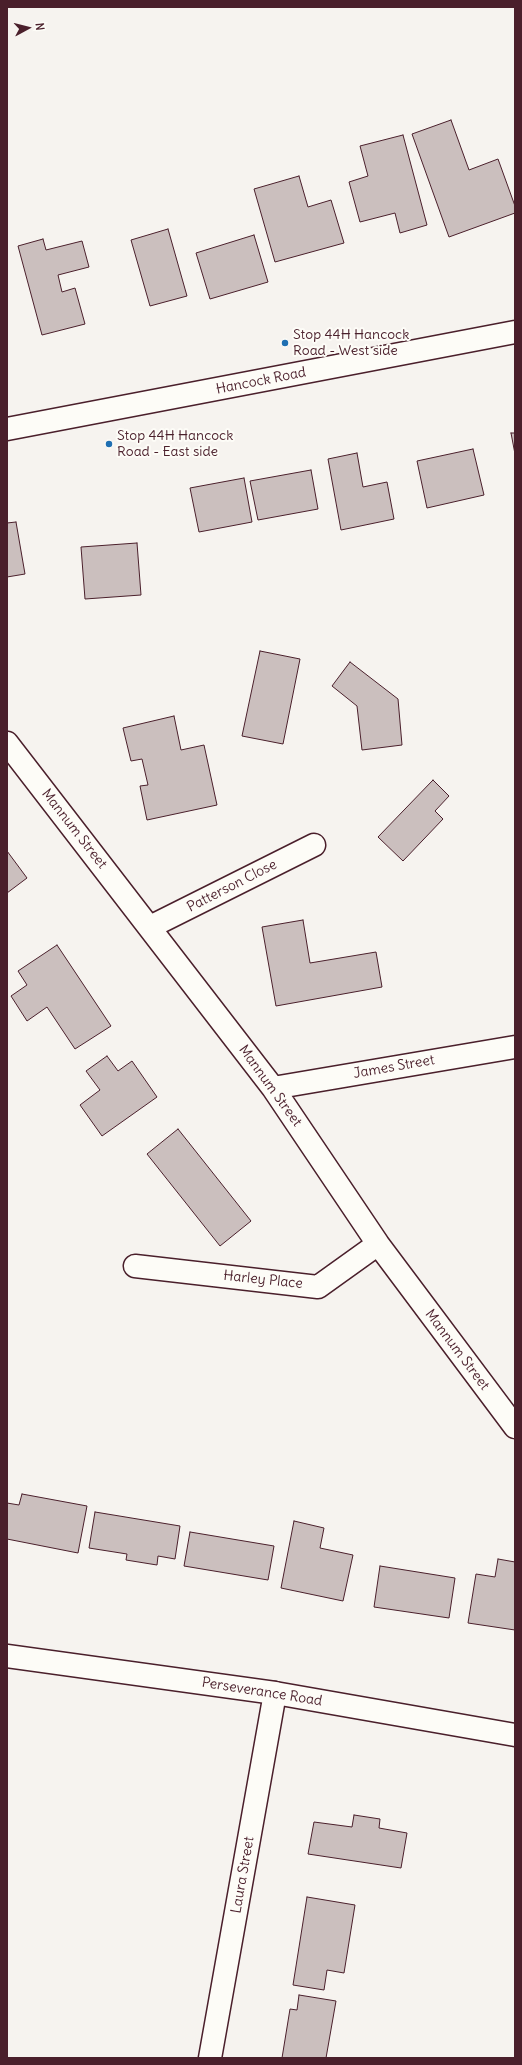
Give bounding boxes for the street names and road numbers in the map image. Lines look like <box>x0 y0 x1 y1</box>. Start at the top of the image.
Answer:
street label: Hancock Road <box>215 364 307 398</box>
street label: Mannum Street <box>38 786 110 872</box>
street label: Patterson Close <box>184 856 280 916</box>
street label: Mannum Street <box>235 1042 305 1130</box>
street label: James Street <box>352 1052 436 1082</box>
street label: Harley Place <box>223 1267 303 1293</box>
street label: Mannum Street <box>421 1306 493 1394</box>
street label: Perseverance Road <box>201 1674 323 1710</box>
street label: Laura Street <box>228 1835 258 1915</box>

